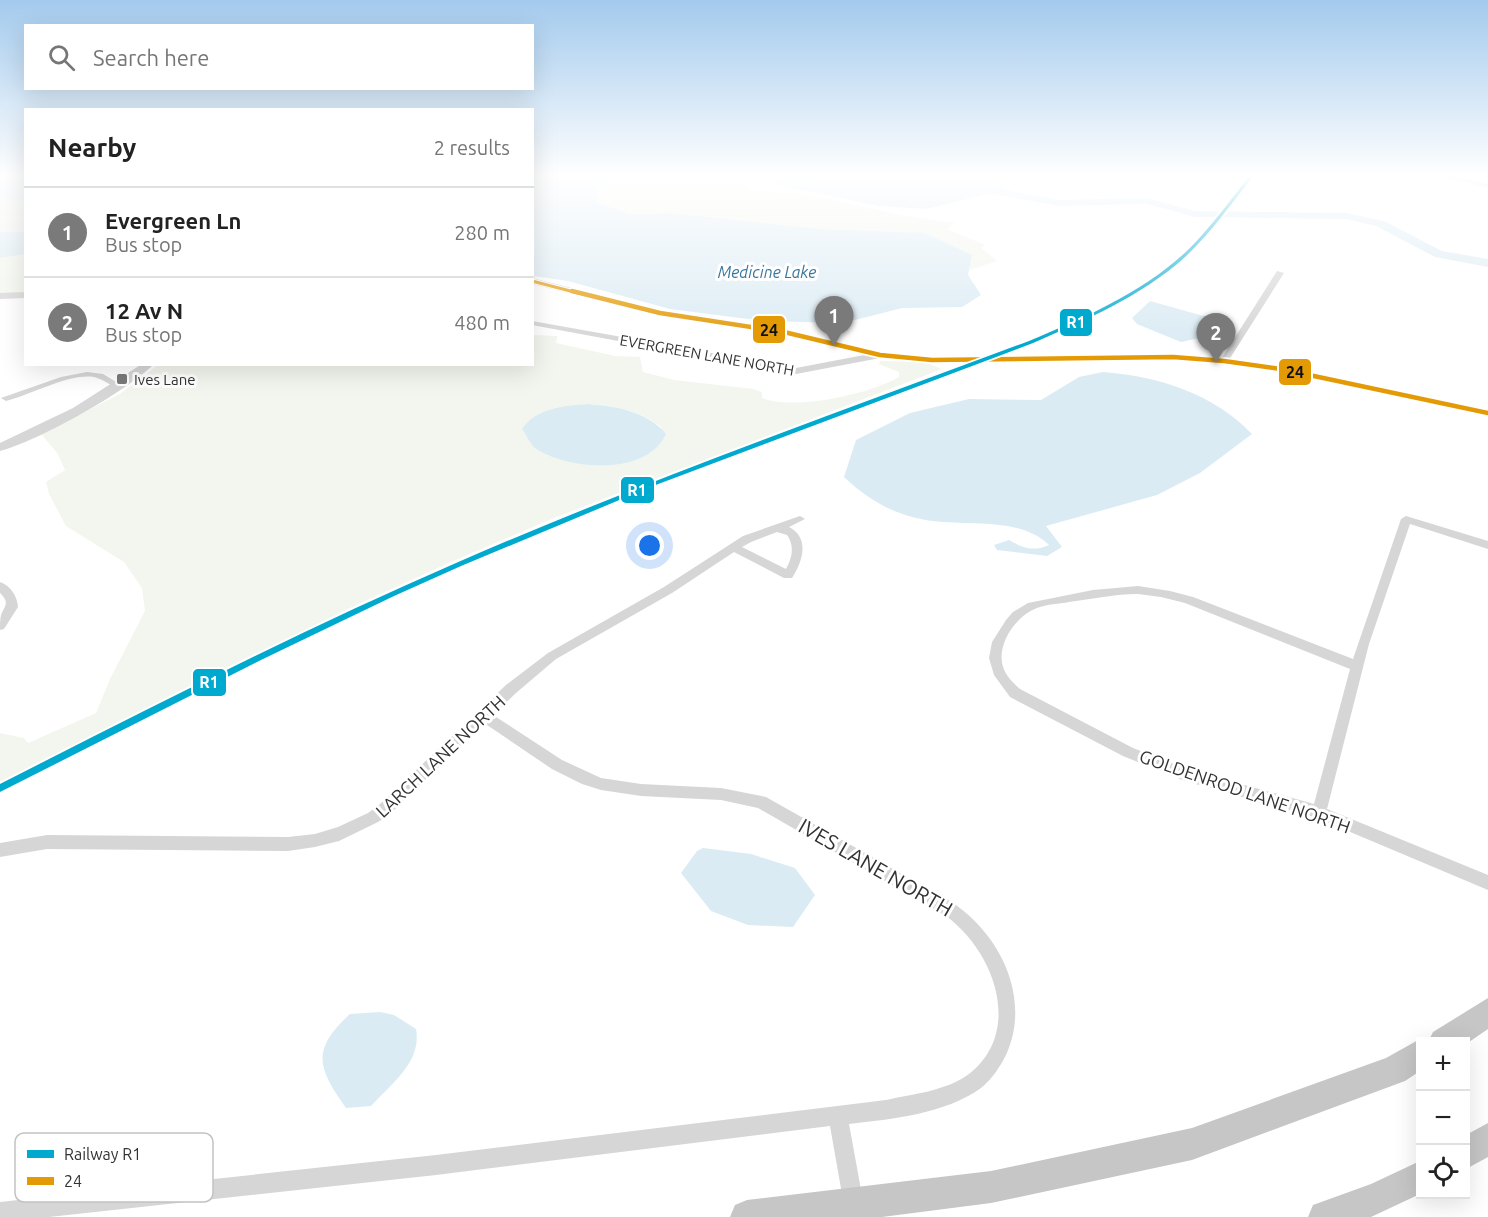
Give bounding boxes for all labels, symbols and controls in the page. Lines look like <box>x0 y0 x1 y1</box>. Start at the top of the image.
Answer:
search box <box>24 24 534 90</box>
icon: search <box>45 41 78 74</box>
text: Search here <box>93 45 209 70</box>
text: Nearby <box>48 133 136 162</box>
text: 2 results <box>434 136 510 159</box>
text: Evergreen Ln <box>105 208 241 233</box>
text: 1 <box>62 221 73 244</box>
text: 280 m <box>454 221 510 244</box>
text: Bus stop <box>105 233 182 256</box>
water label: Medicine Lake <box>718 263 816 281</box>
pin: 1 <box>814 296 854 346</box>
text: 12 Av N <box>105 298 183 323</box>
line badge: R1 <box>1059 308 1093 337</box>
text: 2 <box>62 311 73 334</box>
text: 480 m <box>454 311 510 334</box>
text: R1 <box>1066 313 1086 331</box>
pin: 2 <box>1196 314 1236 363</box>
line badge: 24 <box>752 315 786 344</box>
text: 24 <box>760 321 778 339</box>
text: Bus stop <box>105 323 182 346</box>
street label: EVERGREEN LANE NORTH <box>618 331 796 379</box>
line badge: 24 <box>1278 358 1312 386</box>
text: 24 <box>1286 363 1304 381</box>
place label: Ives Lane <box>134 371 196 388</box>
marker: Ives Lane <box>115 372 129 386</box>
line badge: R1 <box>620 476 655 504</box>
text: R1 <box>627 481 647 499</box>
your location <box>635 531 664 560</box>
line badge: R1 <box>192 668 227 697</box>
text: R1 <box>199 673 219 691</box>
street label: LARCH LANE NORTH <box>371 691 509 821</box>
street label: GOLDENROD LANE NORTH <box>1137 745 1353 837</box>
street label: IVES LANE NORTH <box>795 813 957 921</box>
map controls <box>1416 1037 1470 1199</box>
button: + <box>1416 1037 1470 1091</box>
button: − <box>1416 1091 1470 1145</box>
legend <box>15 1133 213 1202</box>
text: Railway R1 <box>64 1145 141 1163</box>
button: locate <box>1416 1145 1470 1199</box>
text: 24 <box>64 1172 82 1190</box>

